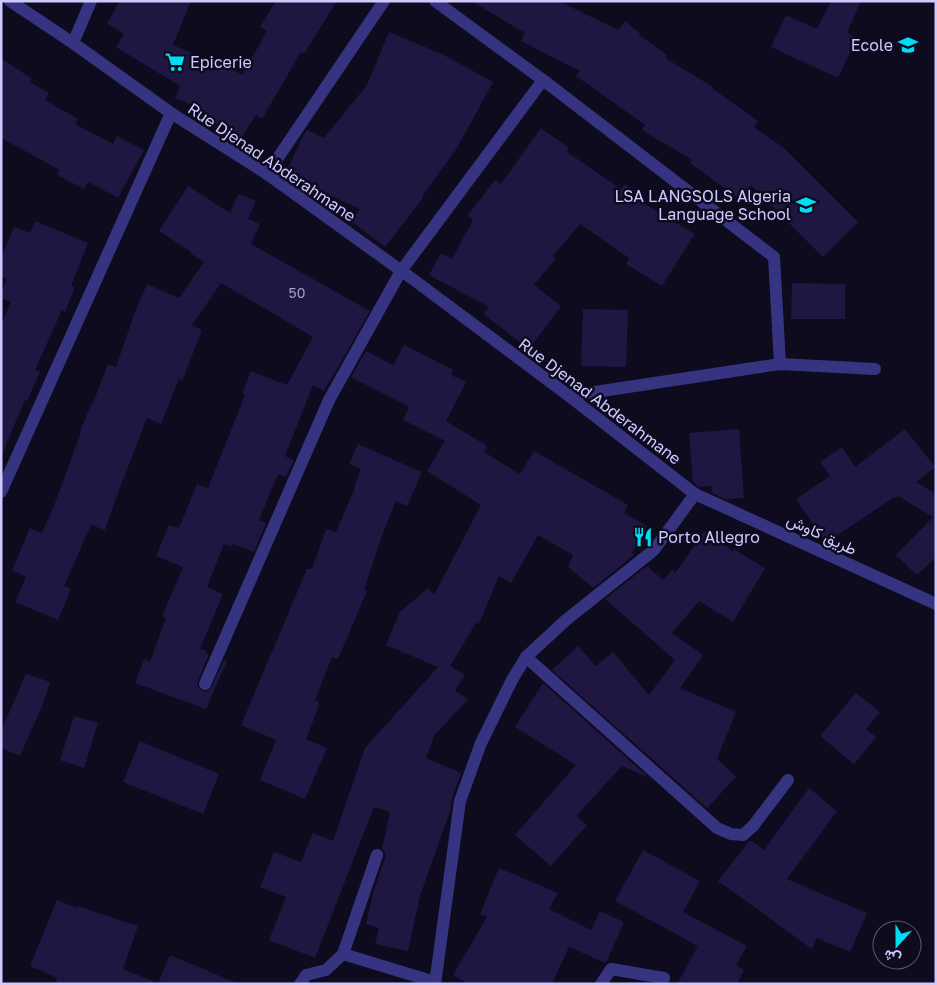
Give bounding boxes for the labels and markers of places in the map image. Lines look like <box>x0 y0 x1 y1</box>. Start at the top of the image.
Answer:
school or university icon: Ecole <box>897 34 919 56</box>
place label: Ecole <box>851 35 893 55</box>
supermarket icon: Epicerie <box>164 51 186 73</box>
place label: Epicerie <box>190 52 252 72</box>
place label: LSA LANGSOLS Algeria Language School <box>614 186 791 224</box>
school or university icon: LSA LANGSOLS Algeria Language School <box>795 194 817 216</box>
restaurant icon: Porto Allegro <box>632 526 654 548</box>
place label: Porto Allegro <box>658 527 760 547</box>

